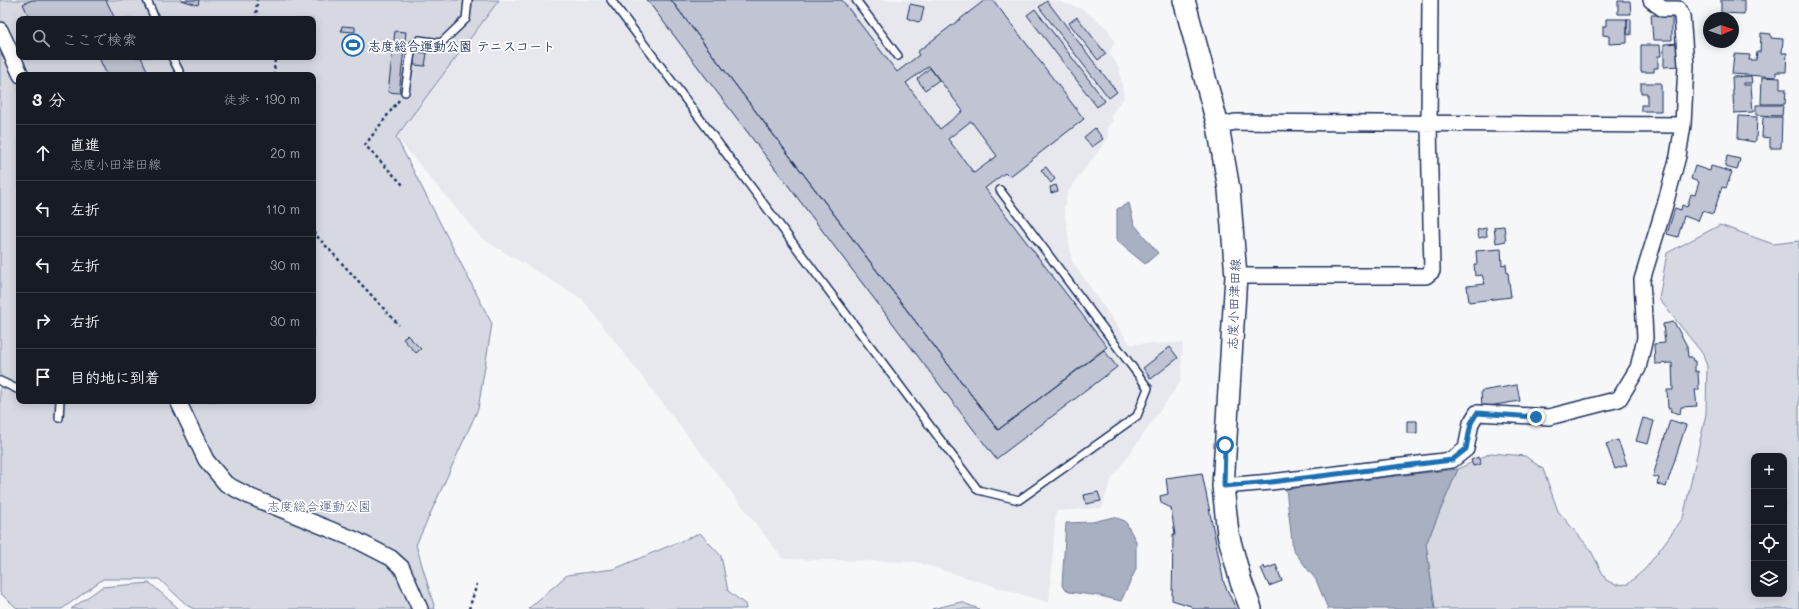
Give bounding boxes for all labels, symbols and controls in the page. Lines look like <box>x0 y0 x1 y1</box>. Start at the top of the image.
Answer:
north arrow <box>1703 12 1739 48</box>
search box <box>16 16 316 60</box>
icon: search <box>30 27 52 49</box>
text: ここで検索 <box>62 29 137 49</box>
sports icon: 志度総合運動公園 テニスコート <box>340 32 366 58</box>
place label: 志度総合運動公園 テニスコート <box>368 37 555 54</box>
text: 3 分 <box>32 88 65 110</box>
text: 徒歩 · 190 m <box>224 90 300 107</box>
text: 直進 <box>70 134 100 154</box>
icon: ahead <box>32 142 54 164</box>
text: 20 m <box>270 144 300 161</box>
text: 志度小田津田線 <box>70 155 161 172</box>
icon: left <box>32 198 54 220</box>
text: 左折 <box>70 199 100 219</box>
text: 110 m <box>266 200 300 217</box>
icon: left <box>32 254 54 276</box>
text: 左折 <box>70 255 100 275</box>
text: 30 m <box>270 256 300 273</box>
street label: 志度小田津田線 <box>1223 257 1243 350</box>
icon: right <box>32 310 54 332</box>
text: 右折 <box>70 311 100 331</box>
text: 30 m <box>270 312 300 329</box>
icon: arrive <box>32 366 54 388</box>
text: 目的地に到着 <box>70 367 160 387</box>
route end <box>1527 408 1545 426</box>
route start <box>1216 436 1234 454</box>
map controls <box>1751 453 1787 597</box>
button: + <box>1751 453 1787 489</box>
button: − <box>1751 489 1787 525</box>
park label: 志度総合運動公園 <box>267 497 371 514</box>
button: locate <box>1751 525 1787 561</box>
button: layers <box>1751 561 1787 597</box>

